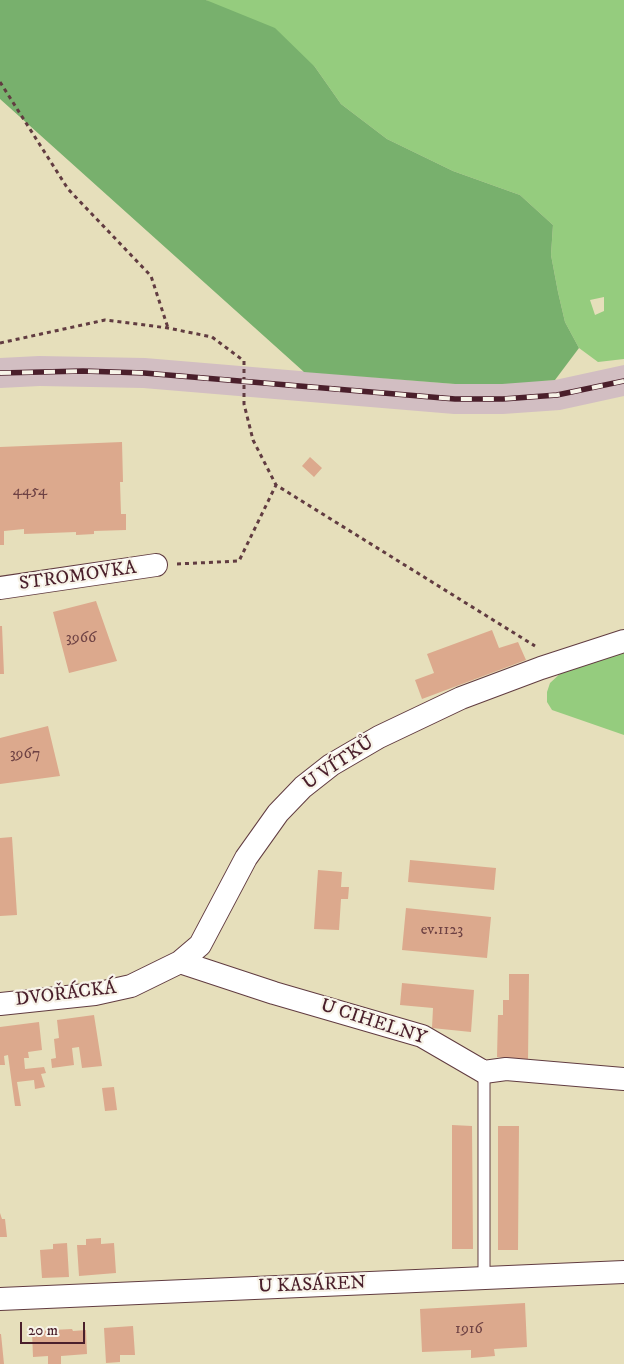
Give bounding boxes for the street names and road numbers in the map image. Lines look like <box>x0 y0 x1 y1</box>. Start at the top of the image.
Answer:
street label: STROMOVKA <box>18 557 138 597</box>
street label: U VÍTKŮ <box>299 732 379 796</box>
street label: DVOŘÁCKÁ <box>14 977 118 1013</box>
street label: U CIHELNY <box>317 995 429 1051</box>
street label: U KASÁREN <box>258 1273 366 1299</box>

